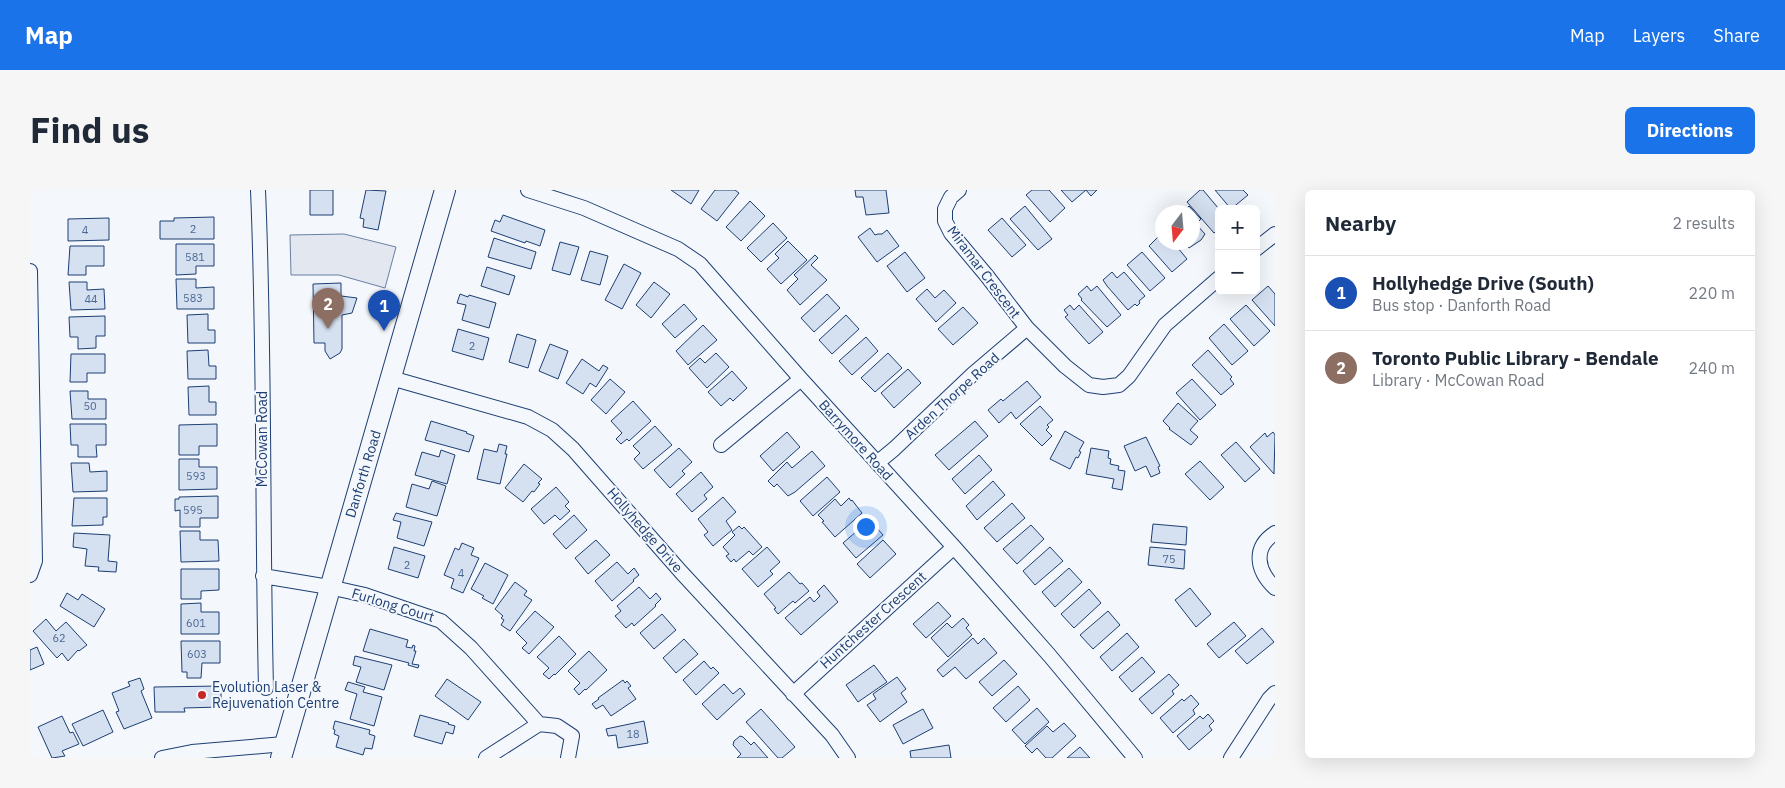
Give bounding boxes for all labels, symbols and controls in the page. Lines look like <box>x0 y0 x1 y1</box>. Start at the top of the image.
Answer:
text: Map <box>25 19 73 51</box>
text: Map <box>1570 24 1605 47</box>
text: Layers <box>1633 24 1685 47</box>
text: Share <box>1713 24 1760 47</box>
text: Find us <box>30 107 149 153</box>
button: Directions <box>1625 107 1755 154</box>
north arrow <box>1155 205 1200 250</box>
map controls <box>1215 205 1260 295</box>
button: + <box>1215 205 1260 250</box>
text: Nearby <box>1325 209 1396 237</box>
text: 2 results <box>1672 213 1735 233</box>
house number: 2 <box>190 222 196 236</box>
street label: Miramar Crescent <box>943 222 1025 322</box>
house number: 4 <box>82 223 89 237</box>
house number: 581 <box>185 250 205 264</box>
button: − <box>1215 250 1260 295</box>
text: Hollyhedge Drive (South) <box>1372 271 1594 295</box>
text: 1 <box>1336 283 1346 303</box>
text: 220 m <box>1688 283 1735 303</box>
pin: 2 <box>312 288 344 329</box>
pin: 1 <box>368 290 400 331</box>
house number: 583 <box>183 291 203 305</box>
house number: 44 <box>84 292 98 306</box>
text: Bus stop · Danforth Road <box>1372 295 1551 315</box>
house number: 2 <box>469 339 475 353</box>
text: Toronto Public Library - Bendale <box>1372 346 1659 370</box>
street label: Arden Thorpe Road <box>901 349 1003 443</box>
text: 2 <box>1336 358 1346 378</box>
text: 240 m <box>1688 358 1735 378</box>
text: Library · McCowan Road <box>1372 370 1545 390</box>
street label: McCowan Road <box>253 391 271 487</box>
street label: Barrymore Road <box>815 396 897 484</box>
house number: 50 <box>83 399 97 413</box>
street label: Danforth Road <box>341 428 385 520</box>
house number: 593 <box>186 469 206 483</box>
street label: Hollyhedge Drive <box>603 484 687 576</box>
house number: 595 <box>183 503 203 517</box>
your location <box>853 514 879 540</box>
house number: 75 <box>1162 552 1176 566</box>
house number: 2 <box>404 558 410 572</box>
house number: 4 <box>458 566 465 580</box>
street label: Huntchester Crescent <box>816 567 930 672</box>
street label: Furlong Court <box>350 584 437 626</box>
house number: 601 <box>186 616 206 630</box>
house number: 62 <box>52 631 66 645</box>
house number: 603 <box>187 647 207 661</box>
place label: Evolution Laser & Rejuvenation Centre <box>212 678 340 712</box>
marker: Evolution Laser & Rejuvenation Centre <box>196 689 208 701</box>
house number: 18 <box>626 727 640 741</box>

